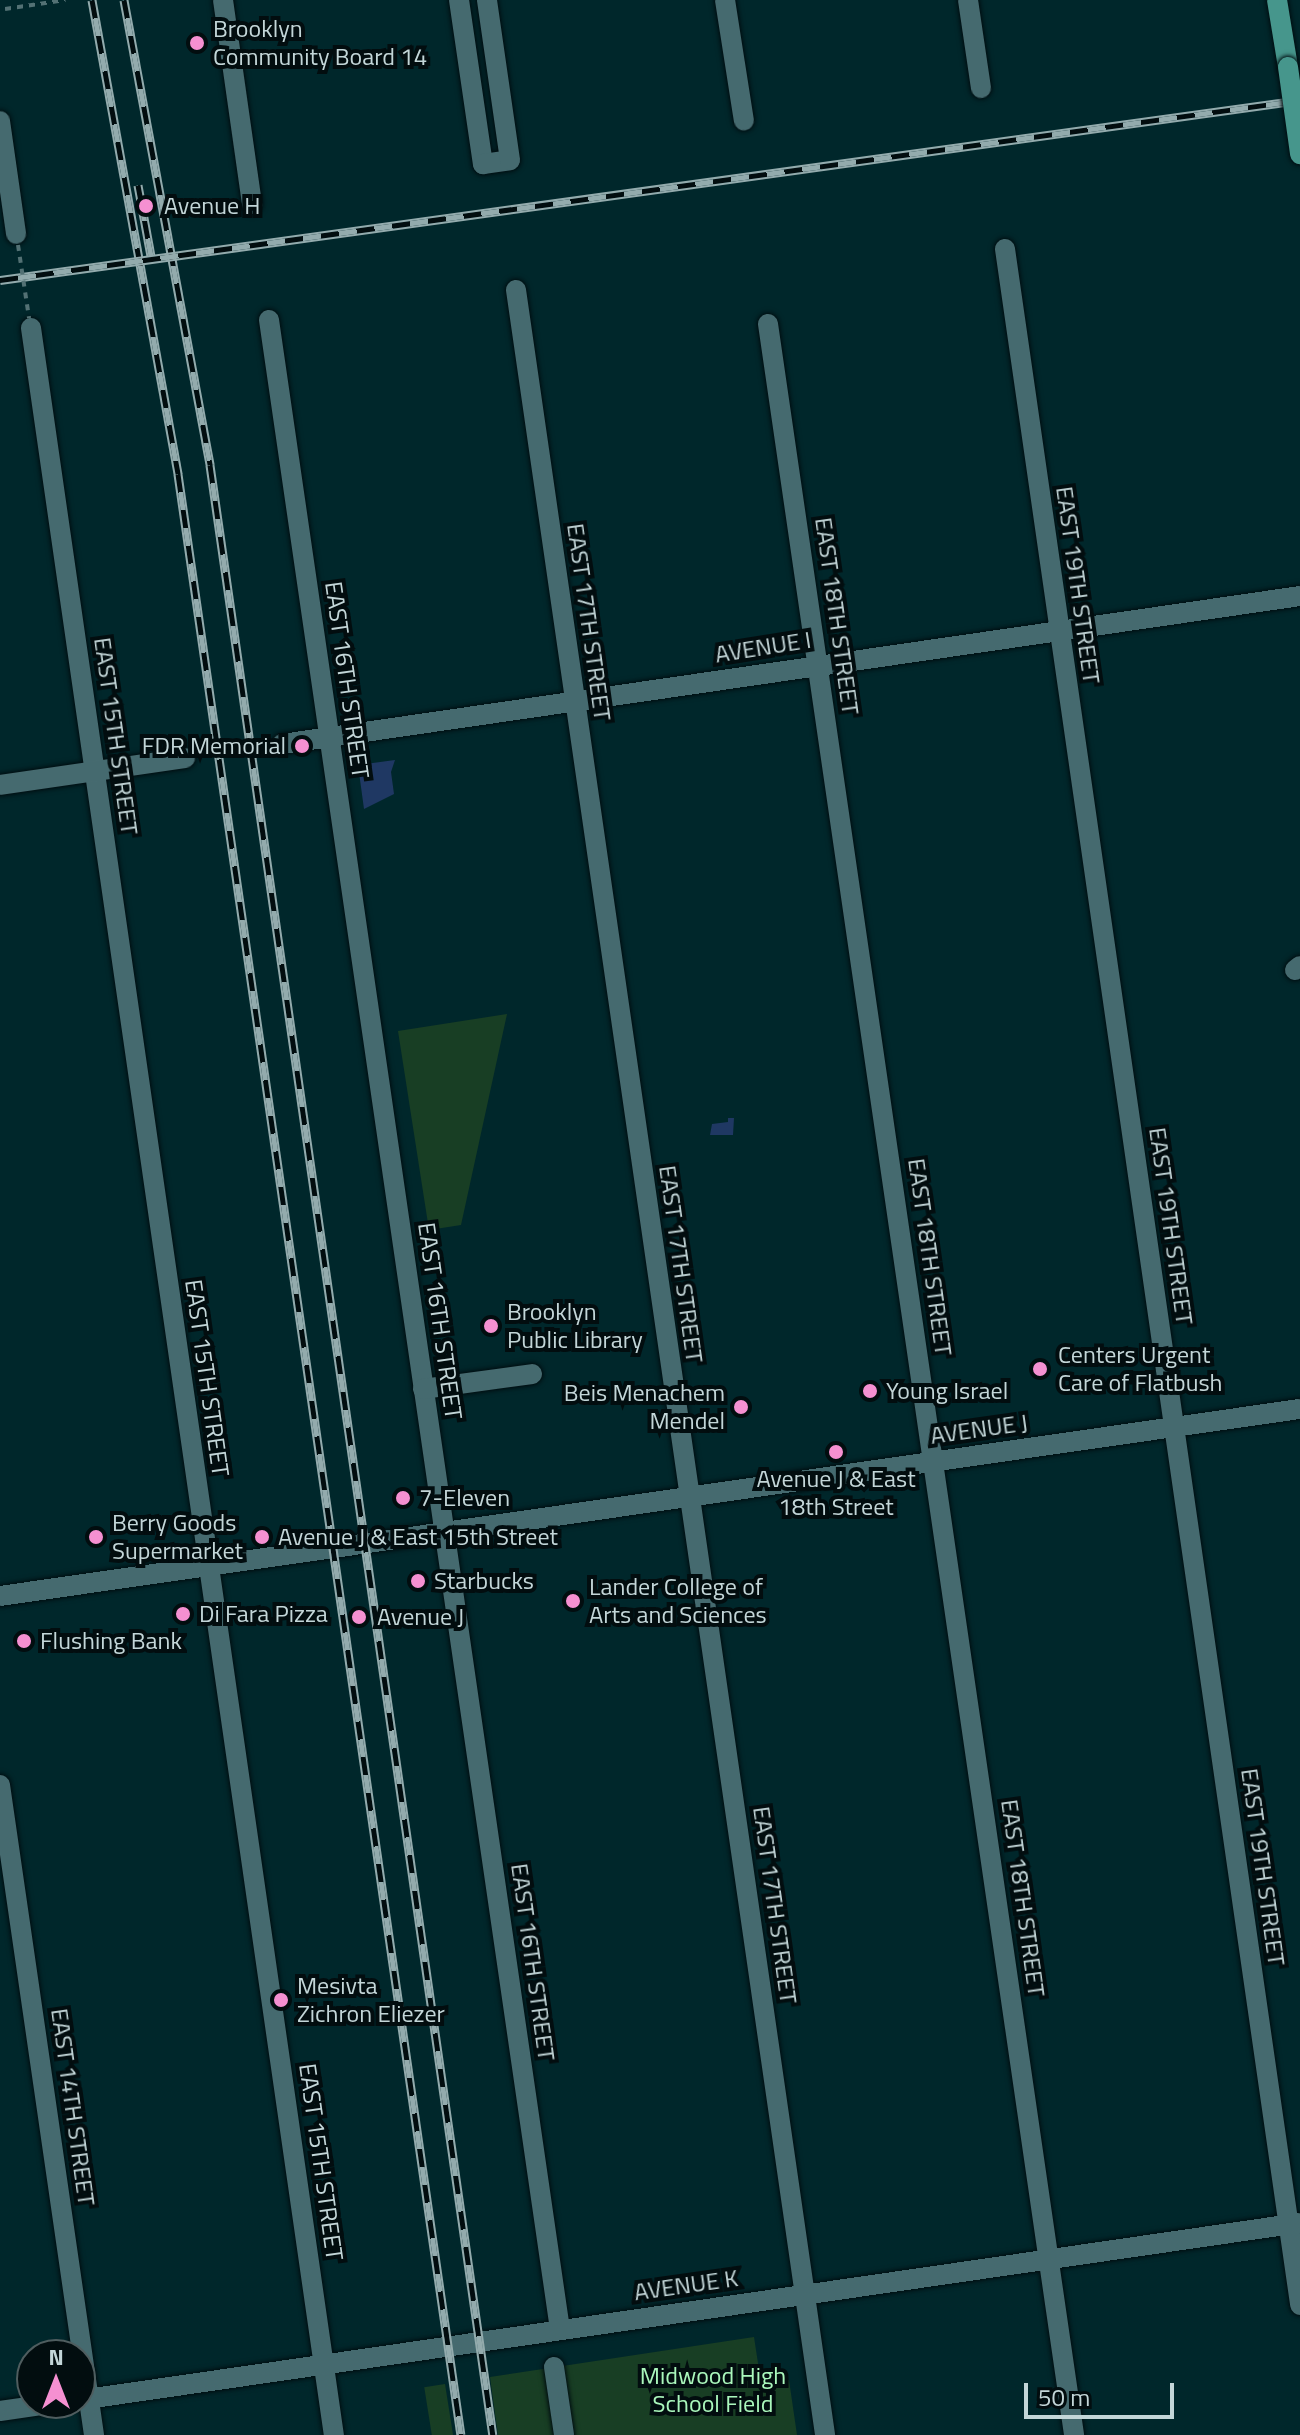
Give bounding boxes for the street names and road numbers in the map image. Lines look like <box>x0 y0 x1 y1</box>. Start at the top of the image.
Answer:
street label: EAST 19TH STREET <box>1050 485 1106 685</box>
street label: EAST 18TH STREET <box>809 516 865 716</box>
street label: EAST 17TH STREET <box>561 522 617 722</box>
street label: EAST 16TH STREET <box>319 580 375 780</box>
street label: AVENUE I <box>713 625 813 669</box>
street label: EAST 15TH STREET <box>88 636 144 836</box>
street label: EAST 19TH STREET <box>1143 1126 1199 1326</box>
street label: EAST 18TH STREET <box>902 1157 958 1357</box>
street label: EAST 17TH STREET <box>653 1164 709 1364</box>
street label: EAST 16TH STREET <box>412 1221 468 1421</box>
street label: EAST 15TH STREET <box>179 1278 235 1478</box>
street label: AVENUE J <box>928 1408 1030 1450</box>
street label: EAST 19TH STREET <box>1235 1767 1291 1967</box>
street label: EAST 18TH STREET <box>995 1798 1051 1998</box>
street label: EAST 17TH STREET <box>747 1805 803 2005</box>
street label: EAST 16TH STREET <box>505 1862 561 2062</box>
street label: EAST 14TH STREET <box>45 2007 101 2207</box>
street label: EAST 15TH STREET <box>293 2062 349 2262</box>
street label: AVENUE K <box>632 2263 740 2307</box>

